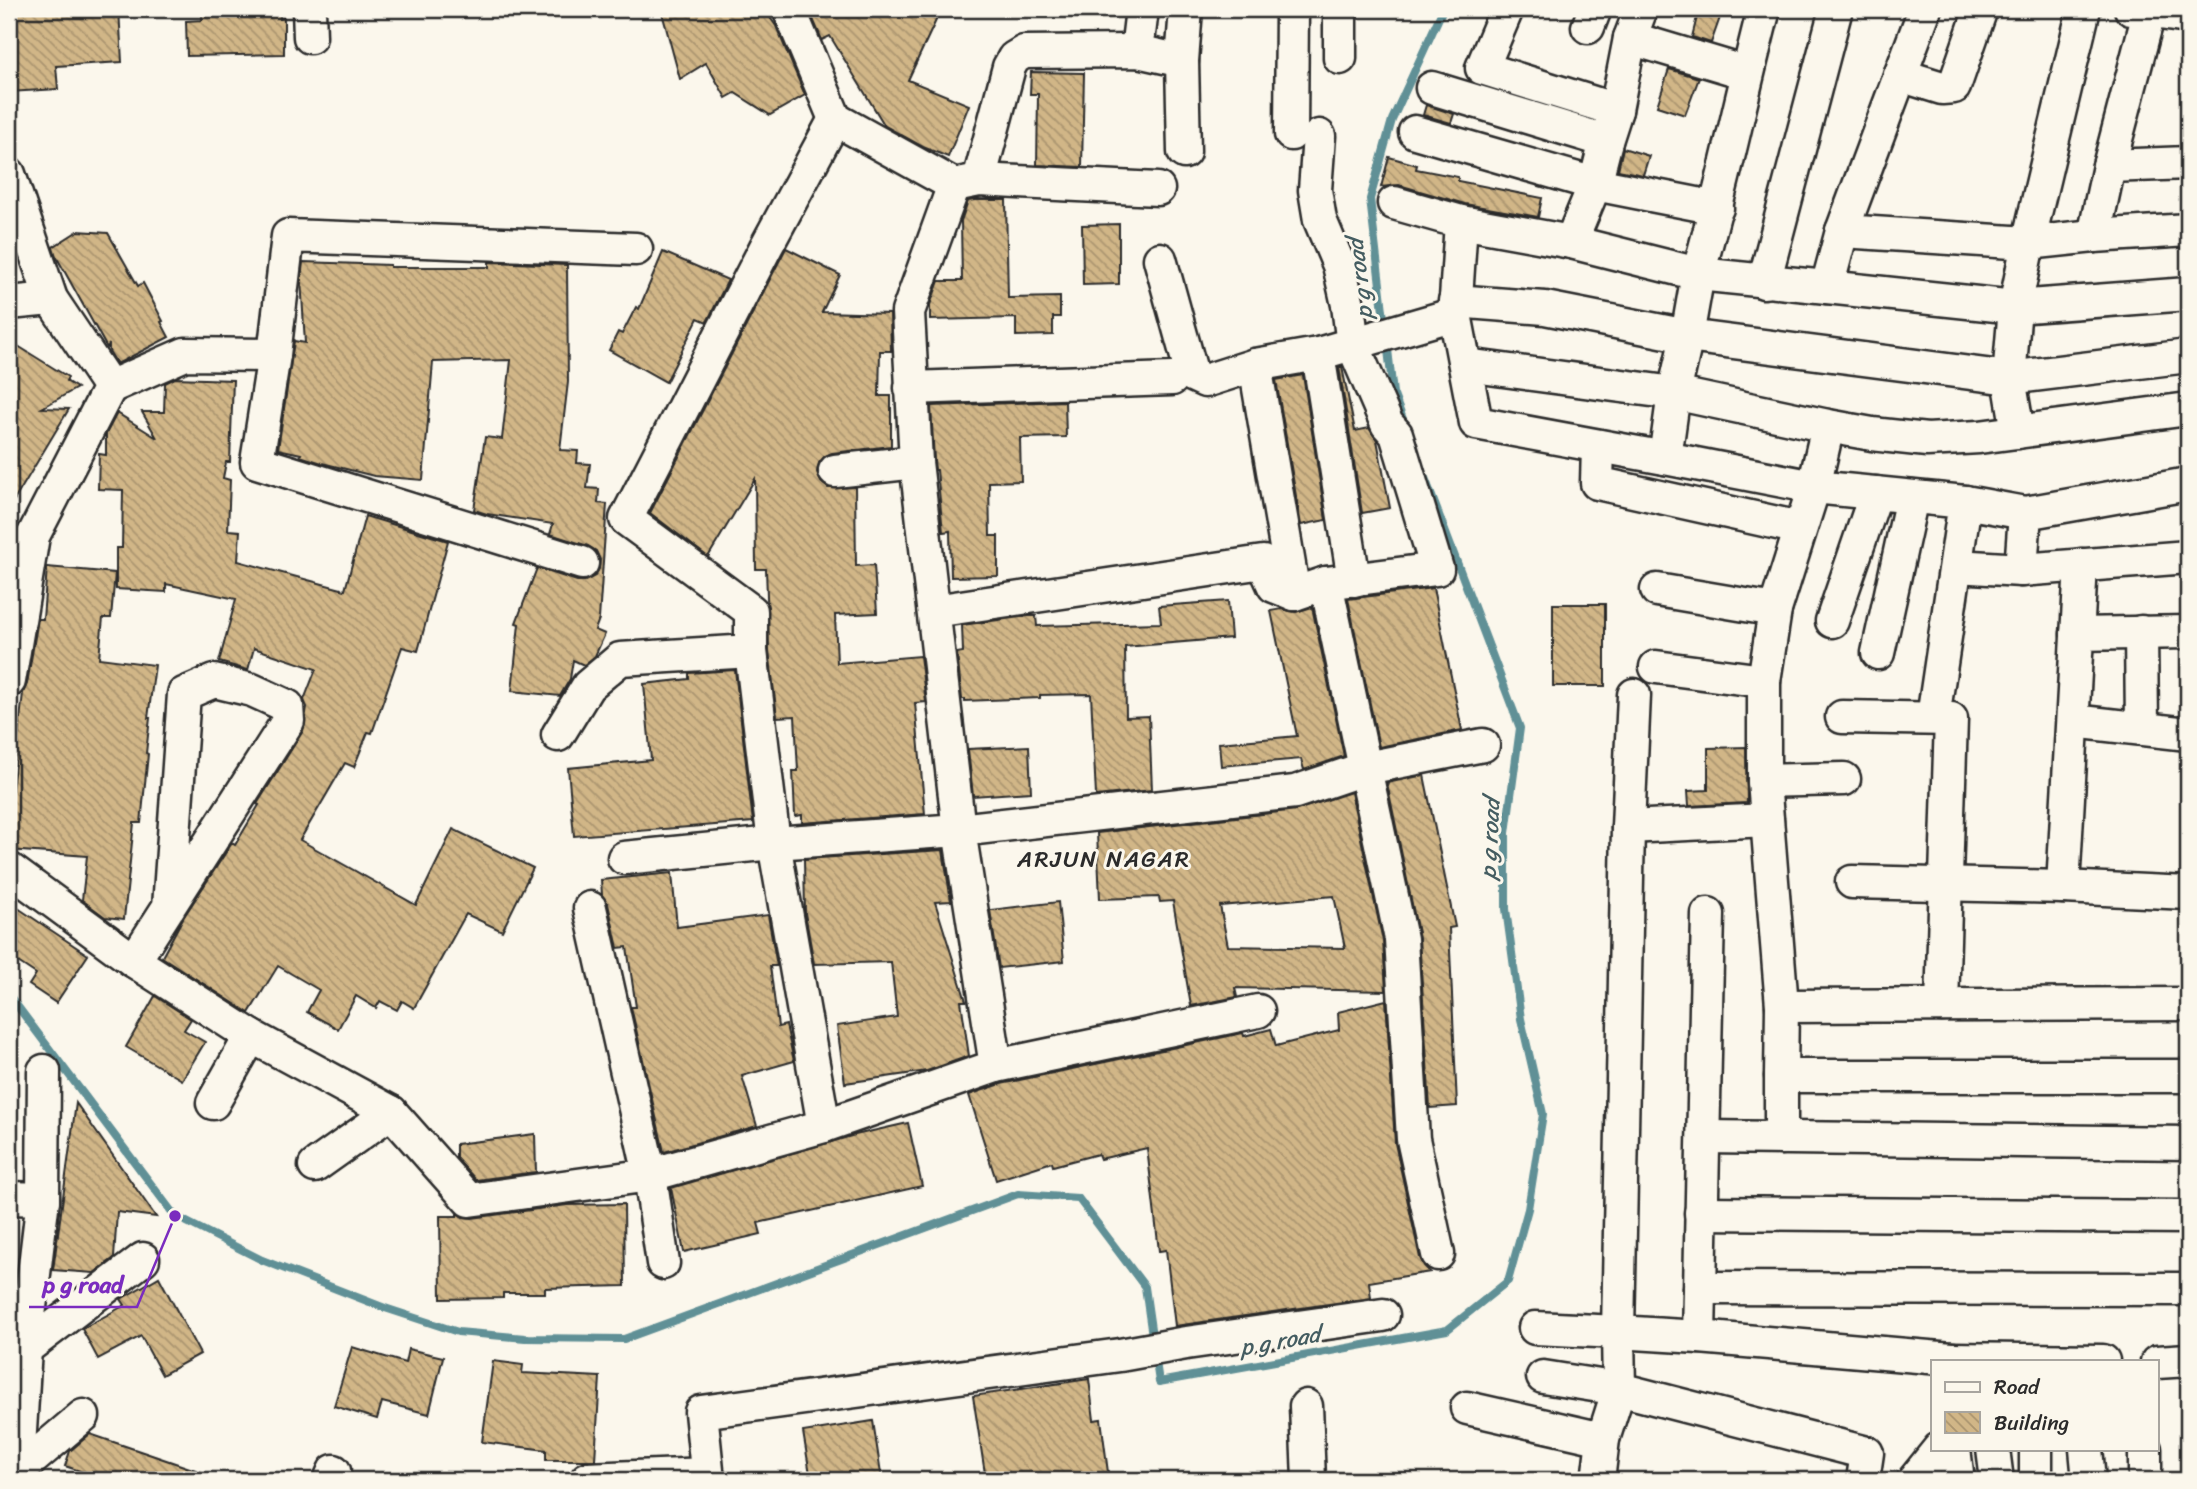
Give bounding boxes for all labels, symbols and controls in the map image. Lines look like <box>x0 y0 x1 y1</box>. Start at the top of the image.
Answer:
water label: p g road <box>1334 231 1385 323</box>
water label: p g road <box>1467 792 1513 882</box>
district label: ARJUN NAGAR <box>1016 839 1191 880</box>
callout: p g road <box>29 1263 137 1307</box>
text: p g road <box>41 1265 125 1306</box>
water label: p g road <box>1235 1313 1329 1369</box>
legend <box>1931 1360 2158 1450</box>
text: Road <box>1994 1368 2041 1406</box>
text: Building <box>1994 1404 2070 1442</box>

